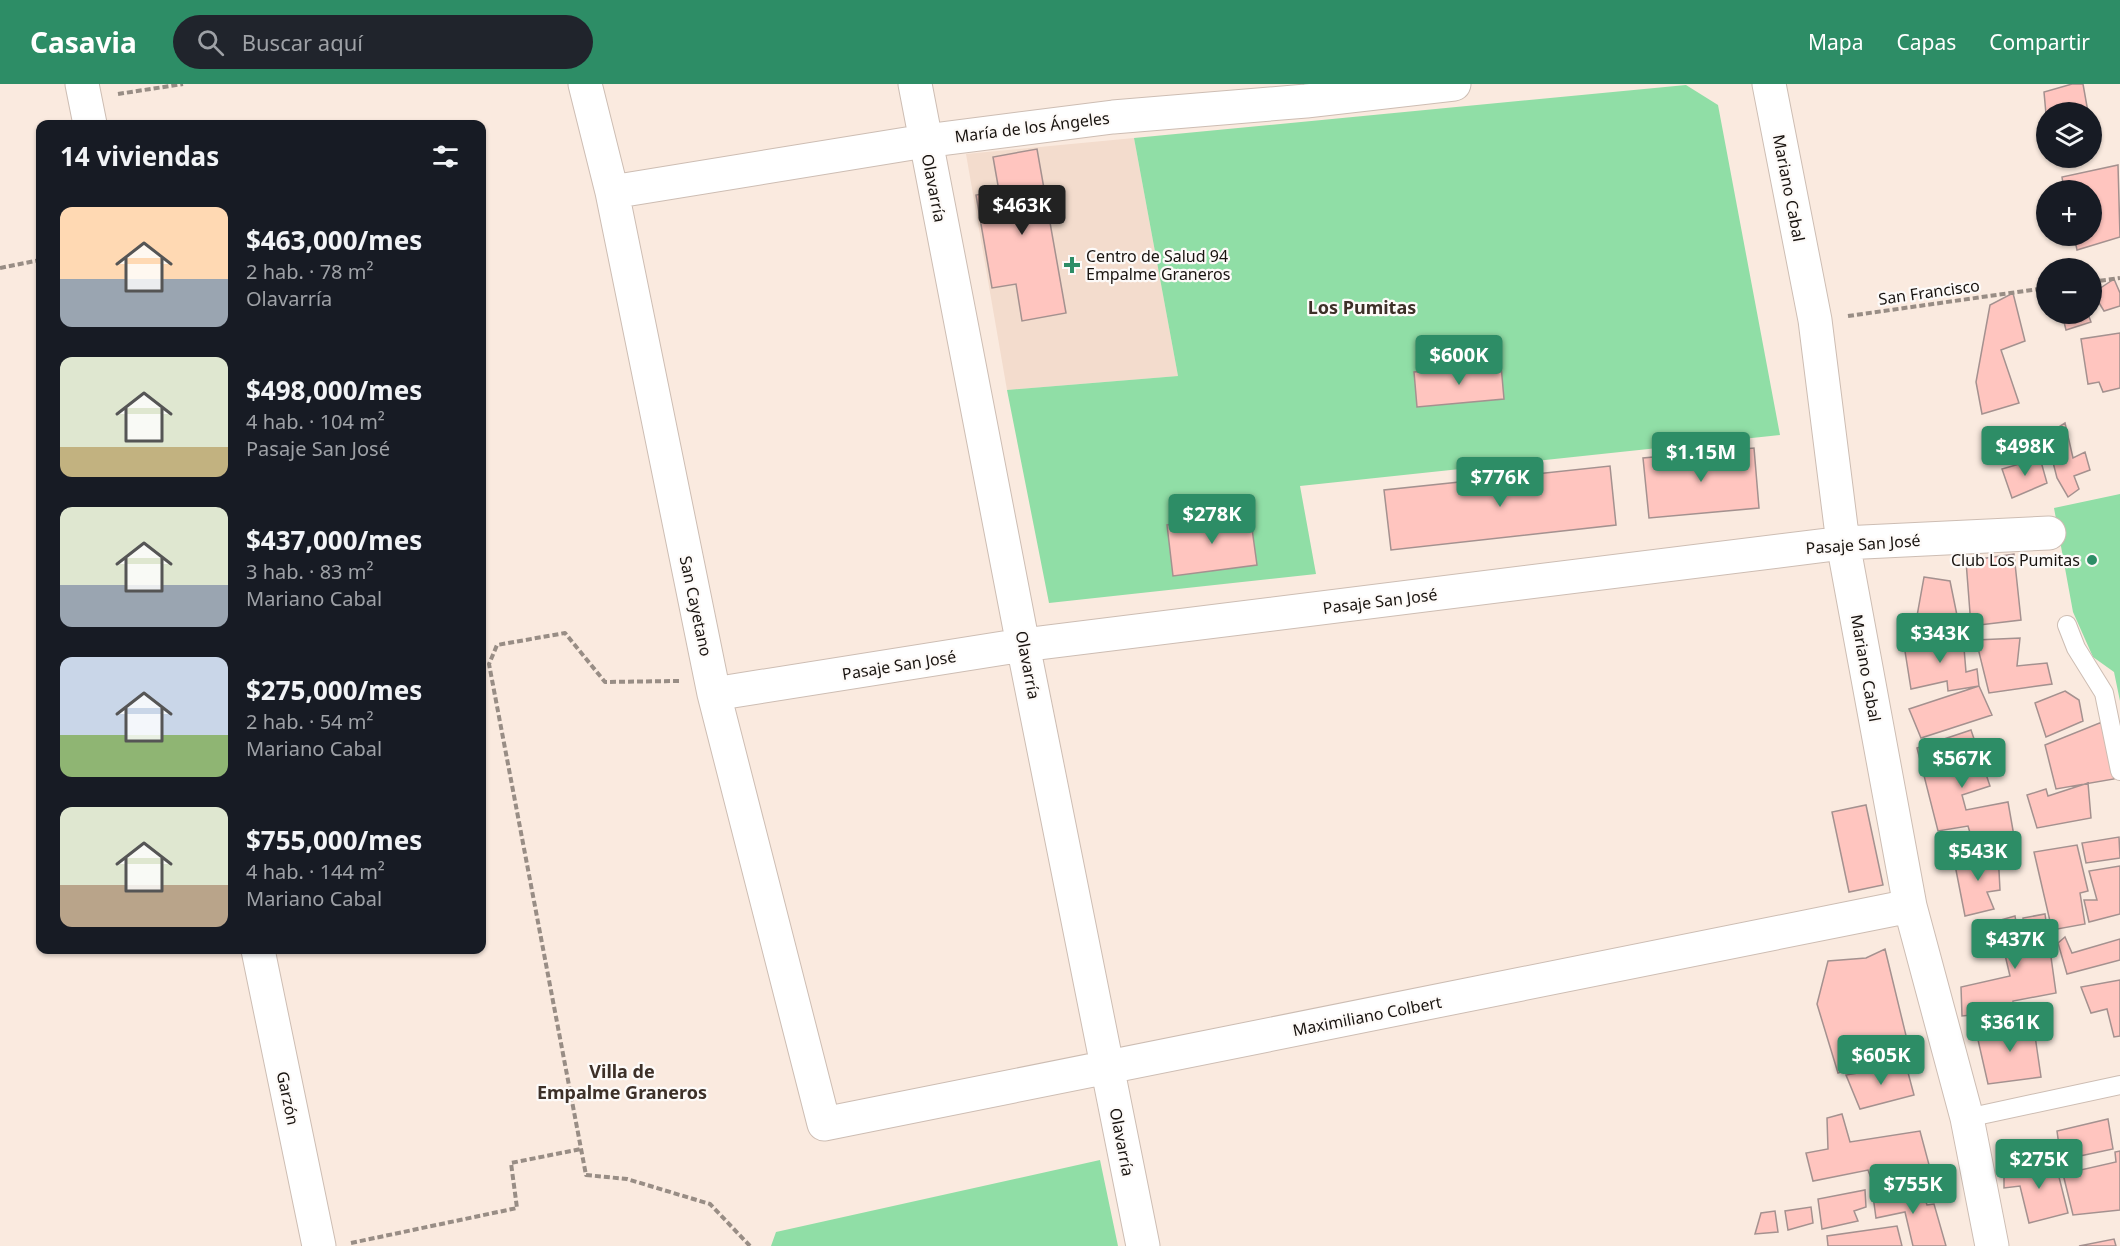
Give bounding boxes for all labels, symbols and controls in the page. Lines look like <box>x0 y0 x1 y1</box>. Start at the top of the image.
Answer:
search box <box>173 15 593 69</box>
text: Casavia <box>30 23 137 61</box>
icon: search <box>194 26 227 59</box>
text: Buscar aquí <box>242 27 363 57</box>
text: Mapa <box>1808 28 1864 56</box>
text: Capas <box>1897 28 1956 56</box>
text: Compartir <box>1989 28 2090 56</box>
map controls <box>2036 102 2102 324</box>
button: layers <box>2036 102 2102 168</box>
street label: María de los Ángeles <box>953 107 1111 147</box>
street label: Mariano Cabal <box>1768 132 1810 244</box>
text: 14 viviendas <box>60 138 219 174</box>
icon: filters <box>429 140 462 173</box>
street label: Olavarría <box>917 152 951 224</box>
button: + <box>2036 180 2102 246</box>
pin: $463K <box>980 185 1064 236</box>
text: $463K <box>992 191 1052 218</box>
text: $463,000/mes <box>246 222 422 258</box>
icon: home <box>108 231 180 303</box>
place label: Centro de Salud 94 Empalme Graneros <box>1086 245 1230 285</box>
marker: Centro de Salud 94 Empalme Graneros <box>1063 256 1081 274</box>
text: 2 hab. · 78 m² <box>246 258 373 285</box>
button: − <box>2036 258 2102 324</box>
street label: San Francisco <box>1877 274 1981 310</box>
text: Olavarría <box>246 285 332 312</box>
district label: Los Pumitas <box>1308 295 1416 319</box>
pin: $600K <box>1417 335 1501 386</box>
text: $600K <box>1429 341 1489 368</box>
text: $498,000/mes <box>246 372 422 408</box>
icon: home <box>108 381 180 453</box>
text: 4 hab. · 104 m² <box>246 408 385 435</box>
pin: $498K <box>1983 426 2067 477</box>
pin: $1.15M <box>1652 432 1750 483</box>
text: $498K <box>1995 432 2055 459</box>
text: Pasaje San José <box>246 435 390 462</box>
text: $1.15M <box>1666 438 1736 465</box>
pin: $776K <box>1458 457 1542 508</box>
text: $776K <box>1470 463 1530 490</box>
pin: $278K <box>1170 494 1254 545</box>
text: $278K <box>1182 500 1242 527</box>
text: $437,000/mes <box>246 522 422 558</box>
street label: Pasaje San José <box>1805 529 1921 559</box>
icon: home <box>108 531 180 603</box>
place label: Club Los Pumitas <box>1951 549 2080 571</box>
marker: Club Los Pumitas <box>2085 553 2099 567</box>
street label: San Cayetano <box>675 554 717 658</box>
text: 3 hab. · 83 m² <box>246 558 373 585</box>
street label: Pasaje San José <box>1322 583 1438 619</box>
text: Mariano Cabal <box>246 585 382 612</box>
street label: Mariano Cabal <box>1846 612 1886 724</box>
pin: $343K <box>1898 613 1982 664</box>
text: $343K <box>1910 619 1970 646</box>
street label: Olavarría <box>1011 629 1045 701</box>
street label: Pasaje San José <box>840 645 958 685</box>
text: $275,000/mes <box>246 672 422 708</box>
icon: home <box>108 681 180 753</box>
text: 2 hab. · 54 m² <box>246 708 373 735</box>
text: Mariano Cabal <box>246 735 382 762</box>
pin: $567K <box>1920 738 2004 789</box>
text: $567K <box>1932 744 1992 771</box>
text: $755,000/mes <box>246 822 422 858</box>
icon: home <box>108 831 180 903</box>
pin: $543K <box>1936 831 2020 882</box>
text: $543K <box>1948 837 2008 864</box>
text: 4 hab. · 144 m² <box>246 858 385 885</box>
text: Mariano Cabal <box>246 885 382 912</box>
pin: $437K <box>1973 919 2057 970</box>
text: $437K <box>1985 925 2045 952</box>
street label: Maximiliano Colbert <box>1291 991 1444 1041</box>
pin: $361K <box>1968 1002 2052 1053</box>
text: $361K <box>1980 1008 2040 1035</box>
pin: $605K <box>1839 1035 1923 1086</box>
text: $605K <box>1851 1041 1911 1068</box>
district label: Villa de Empalme Graneros <box>537 1059 707 1104</box>
street label: Garzón <box>272 1069 304 1127</box>
street label: Olavarría <box>1105 1106 1139 1178</box>
pin: $275K <box>1997 1139 2081 1190</box>
text: $275K <box>2009 1145 2069 1172</box>
pin: $755K <box>1871 1164 1955 1215</box>
text: $755K <box>1883 1170 1943 1197</box>

